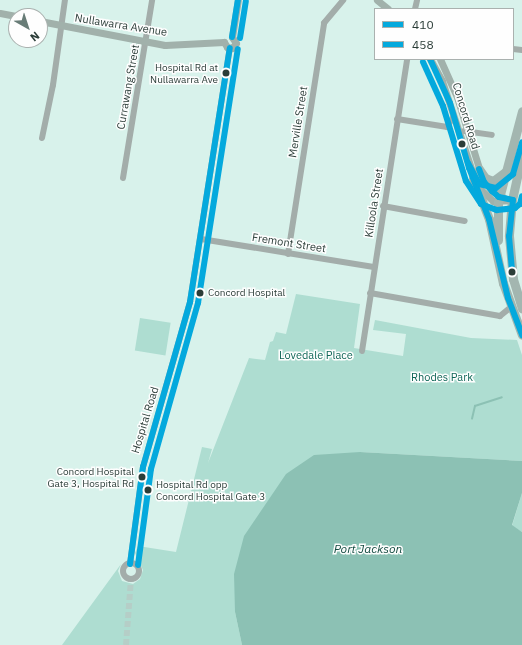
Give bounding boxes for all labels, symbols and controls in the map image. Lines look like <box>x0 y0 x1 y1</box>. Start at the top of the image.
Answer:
north arrow <box>8 8 48 48</box>
legend <box>374 8 514 60</box>
street label: Nullawarra Avenue <box>74 11 168 39</box>
text: 410 <box>412 17 434 32</box>
text: N <box>27 29 42 44</box>
text: 458 <box>412 37 434 52</box>
street label: Currawang Street <box>114 44 142 130</box>
place label: Hospital Rd at Nullawarra Ave <box>150 61 218 84</box>
marker: Hospital Rd at Nullawarra Ave <box>221 68 231 78</box>
street label: Concord Road <box>450 81 482 151</box>
street label: Merville Street <box>286 85 310 159</box>
unlabelled marker <box>457 139 467 149</box>
street label: Killoola Street <box>362 168 386 238</box>
street label: Fremont Street <box>251 231 327 255</box>
unlabelled marker <box>507 267 517 277</box>
place label: Concord Hospital <box>208 287 285 299</box>
marker: Concord Hospital <box>195 288 205 298</box>
park label: Lovedale Place <box>279 348 353 362</box>
park label: Rhodes Park <box>411 370 473 384</box>
street label: Hospital Road <box>129 385 161 455</box>
place label: Concord Hospital Gate 3, Hospital Rd <box>47 465 134 488</box>
marker: Concord Hospital Gate 3, Hospital Rd <box>137 472 147 482</box>
place label: Hospital Rd opp Concord Hospital Gate 3 <box>156 478 265 502</box>
marker: Hospital Rd opp Concord Hospital Gate 3 <box>143 485 153 495</box>
water label: Port Jackson <box>334 542 402 556</box>

